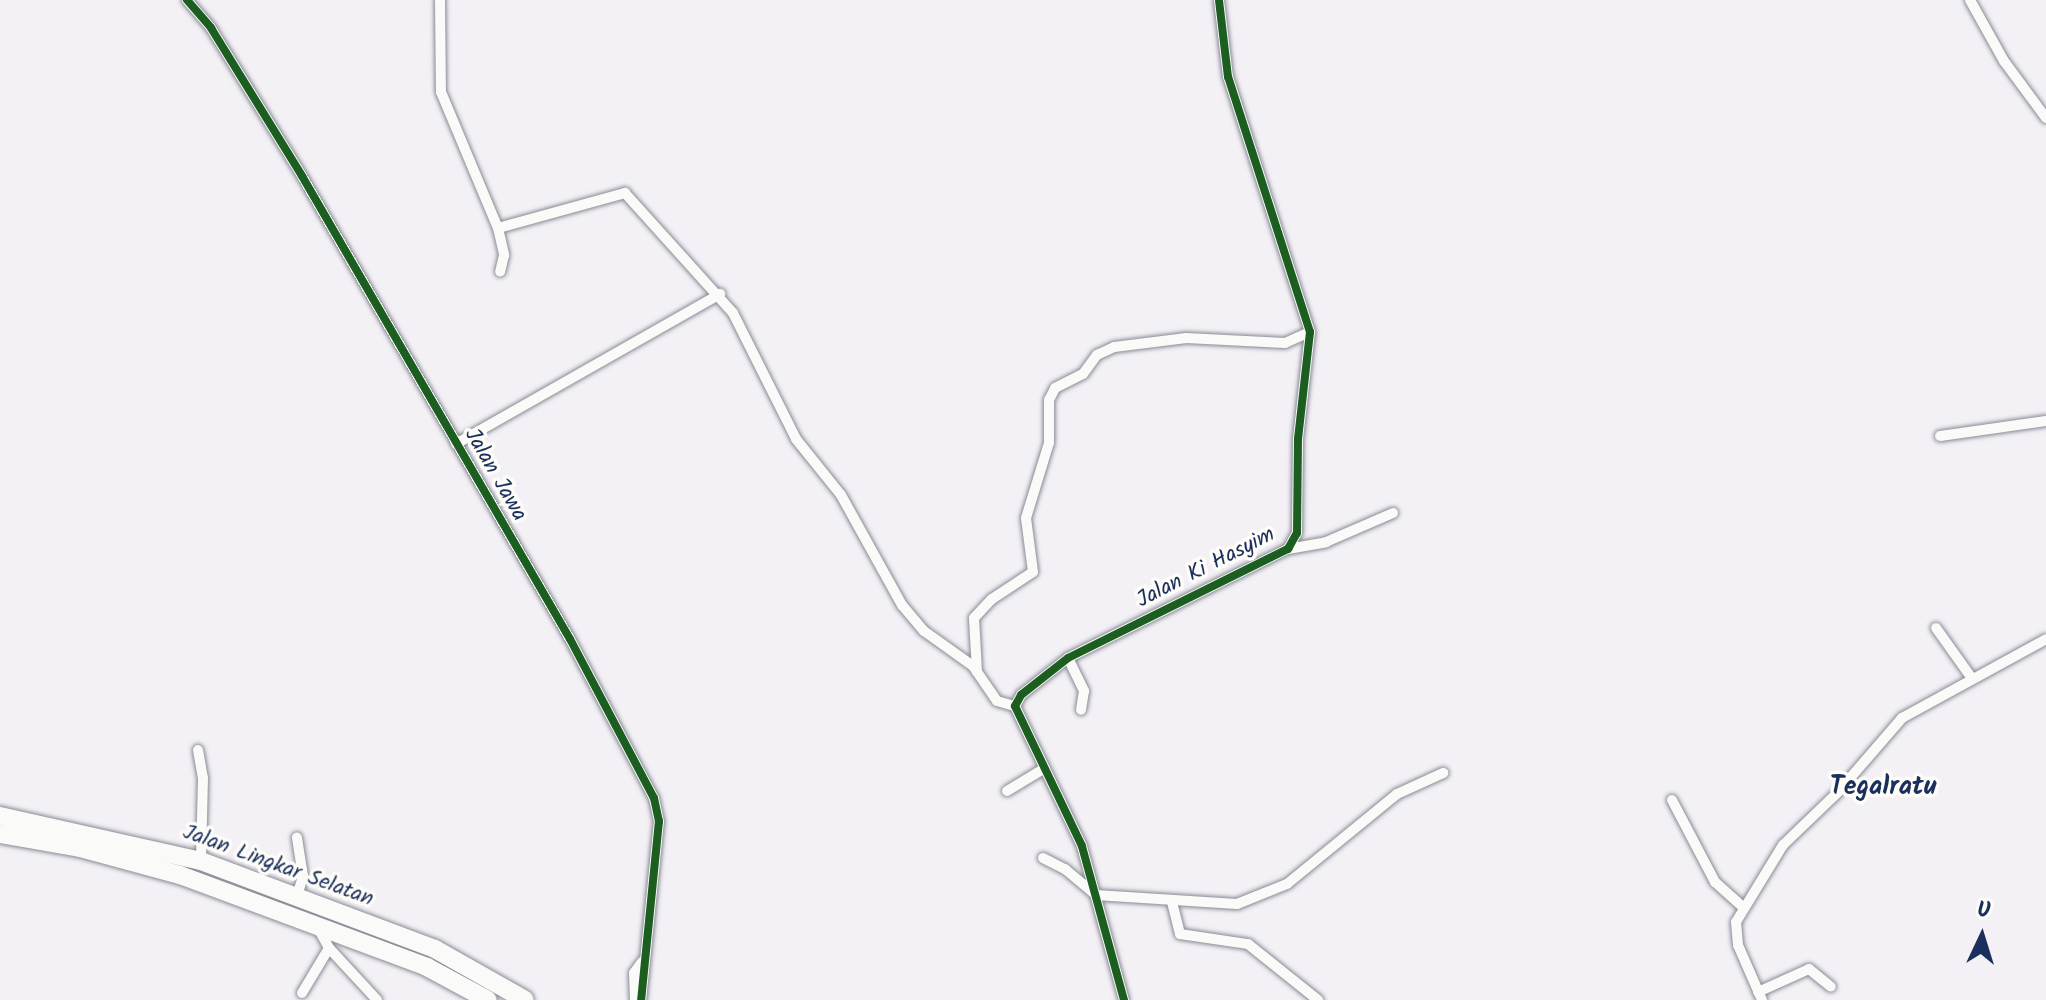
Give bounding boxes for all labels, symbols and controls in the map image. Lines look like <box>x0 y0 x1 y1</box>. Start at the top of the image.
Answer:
street label: Jalan Jawa <box>458 424 532 526</box>
street label: Jalan Ki Hasyim <box>1133 522 1279 614</box>
district label: Tegalratu <box>1830 772 1936 804</box>
street label: Jalan Lingkar Selatan <box>179 819 377 913</box>
text: U <box>1976 894 1991 929</box>
north arrow <box>1942 896 2022 976</box>

